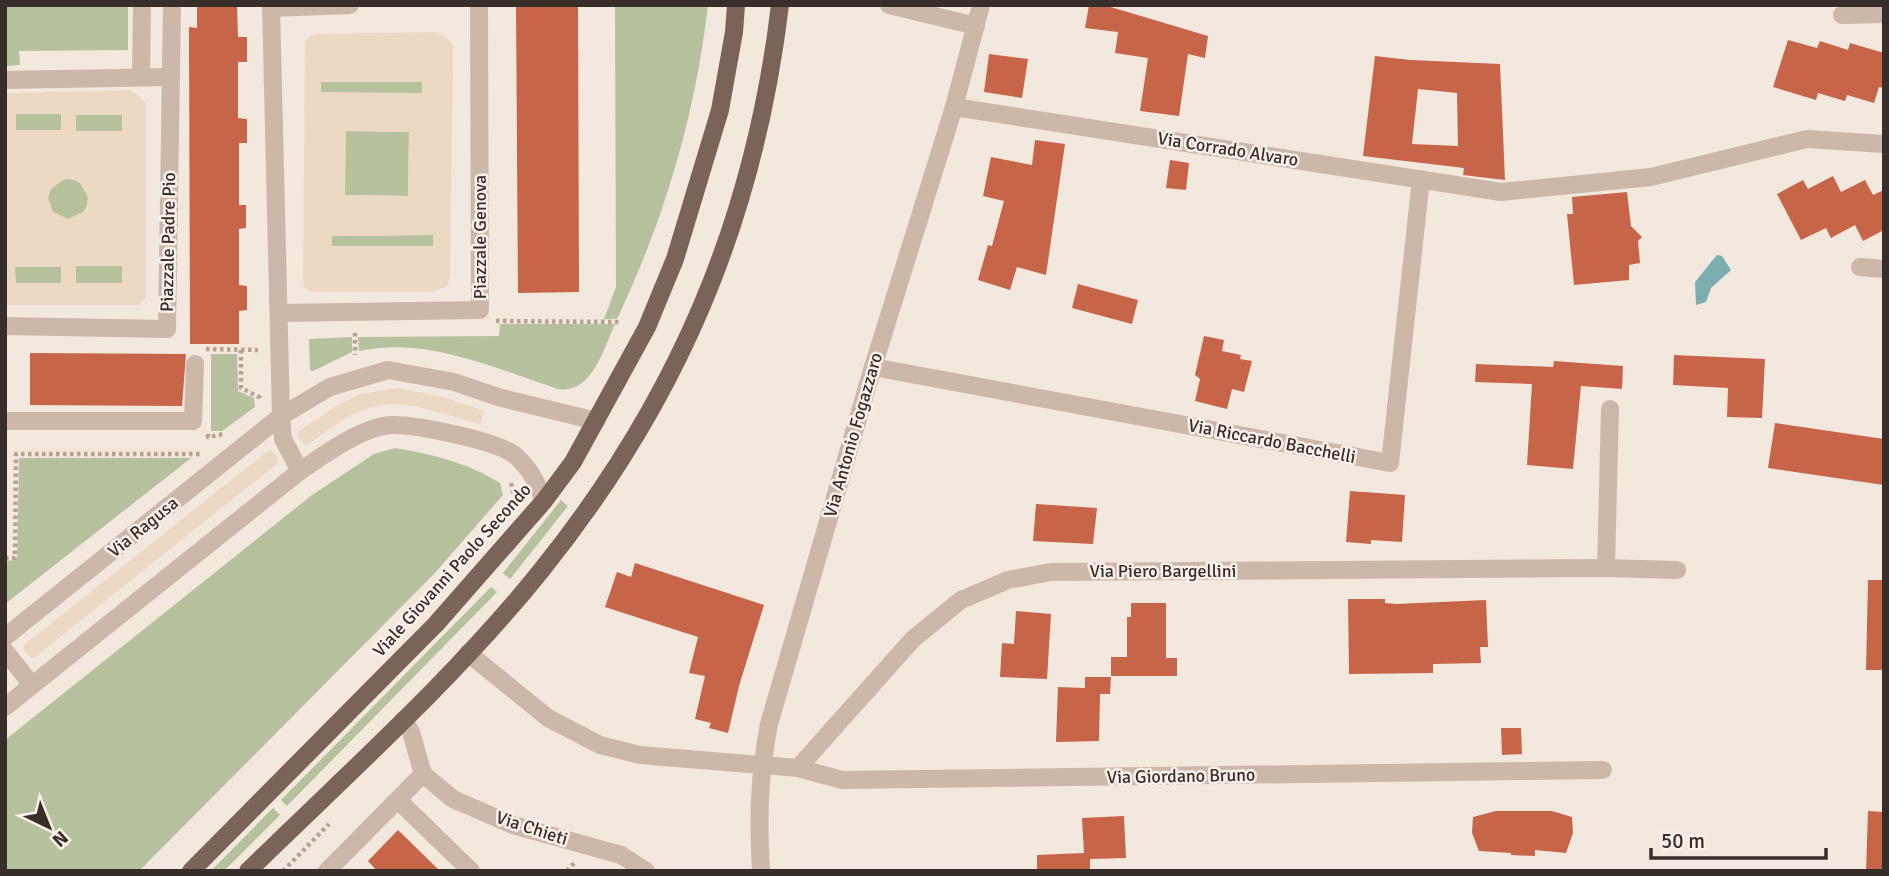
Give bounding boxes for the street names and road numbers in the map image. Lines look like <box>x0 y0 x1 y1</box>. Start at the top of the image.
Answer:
street label: Via Corrado Alvaro <box>1156 127 1300 171</box>
street label: Piazzale Padre Pio <box>156 172 180 312</box>
street label: Piazzale Genova <box>469 175 491 299</box>
street label: Via Antonio Fogazzaro <box>819 350 887 520</box>
street label: Via Riccardo Bacchelli <box>1186 414 1358 468</box>
street label: Viale Giovanni Paolo Secondo <box>368 479 536 661</box>
street label: Via Ragusa <box>103 492 183 562</box>
street label: Via Piero Bargellini <box>1090 560 1236 582</box>
street label: Via Giordano Bruno <box>1106 764 1256 788</box>
street label: Via Chieti <box>493 806 571 850</box>

